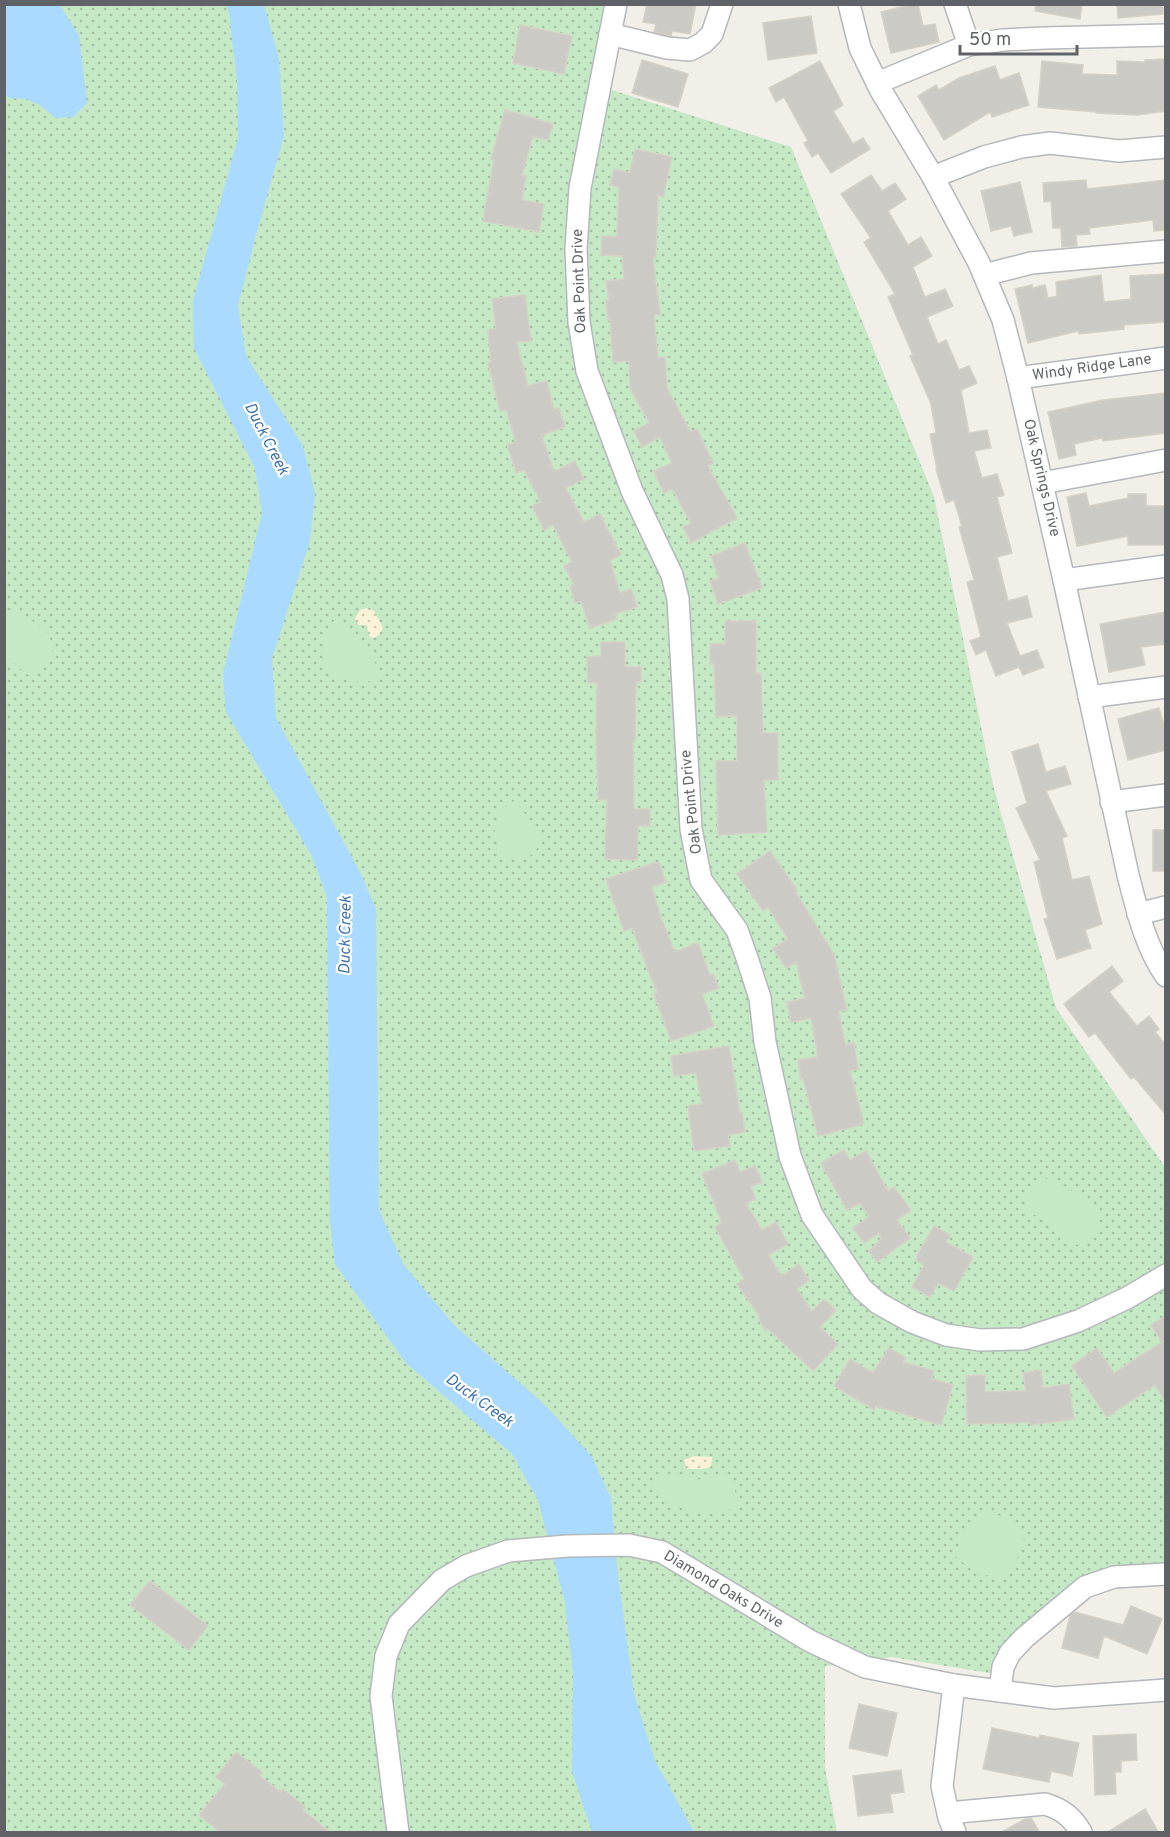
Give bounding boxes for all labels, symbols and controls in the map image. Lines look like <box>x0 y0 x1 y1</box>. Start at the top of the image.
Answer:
scale bar <box>960 18 1077 56</box>
text: 50 m <box>969 29 1011 52</box>
street label: Oak Point Drive <box>569 228 591 334</box>
street label: Windy Ridge Lane <box>1031 350 1153 386</box>
water label: Duck Creek <box>239 399 293 480</box>
street label: Oak Springs Drive <box>1018 417 1064 539</box>
street label: Oak Point Drive <box>677 749 707 855</box>
water label: Duck Creek <box>335 894 357 975</box>
water label: Duck Creek <box>441 1370 518 1433</box>
street label: Diamond Oaks Drive <box>660 1547 786 1633</box>

